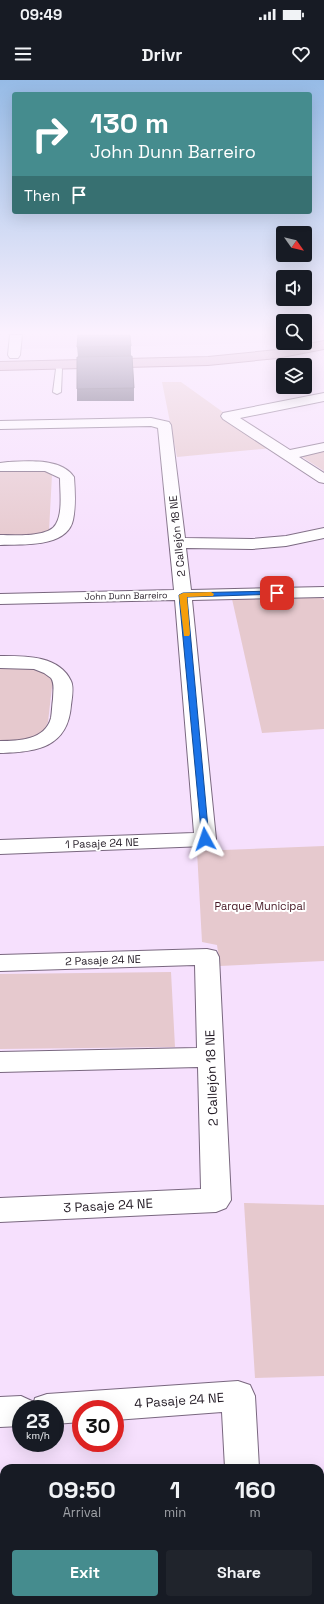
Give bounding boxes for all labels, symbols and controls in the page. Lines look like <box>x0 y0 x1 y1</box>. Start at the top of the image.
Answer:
text: 09:49 <box>20 5 62 24</box>
icon: menu <box>12 43 34 65</box>
text: Drivr <box>142 43 182 66</box>
icon: heart <box>290 43 312 65</box>
text: 130 m <box>90 105 169 141</box>
icon: right <box>24 108 76 160</box>
text: John Dunn Barreiro <box>90 140 256 163</box>
icon: arrive <box>68 184 90 206</box>
text: Then <box>24 186 60 205</box>
north arrow <box>276 226 312 262</box>
map controls <box>276 226 312 394</box>
button: sound <box>276 270 312 306</box>
button: search <box>276 314 312 350</box>
button: layers <box>276 358 312 394</box>
street label: 2 Callejón 18 NE <box>166 495 188 577</box>
pin <box>260 576 294 610</box>
icon: arrive <box>266 582 288 604</box>
street label: John Dunn Barreiro <box>84 589 168 603</box>
position arrow <box>184 818 226 860</box>
street label: 1 Pasaje 24 NE <box>65 835 139 851</box>
park label: Parque Municipal <box>215 899 305 913</box>
street label: 2 Pasaje 24 NE <box>65 952 141 968</box>
street label: 2 Callejón 18 NE <box>201 1029 222 1126</box>
street label: 3 Pasaje 24 NE <box>63 1195 153 1216</box>
street label: 4 Pasaje 24 NE <box>134 1389 224 1412</box>
speed limit sign: 30 <box>72 1400 124 1452</box>
text: 23 <box>26 1408 50 1434</box>
text: km/h <box>26 1429 50 1442</box>
text: 09:50 <box>48 1474 116 1505</box>
text: 1 <box>170 1474 181 1505</box>
text: 160 <box>235 1474 276 1505</box>
text: Arrival <box>63 1504 101 1521</box>
text: min <box>164 1504 186 1521</box>
text: m <box>250 1504 261 1521</box>
button: Exit <box>12 1550 158 1596</box>
button: Share <box>166 1550 312 1596</box>

